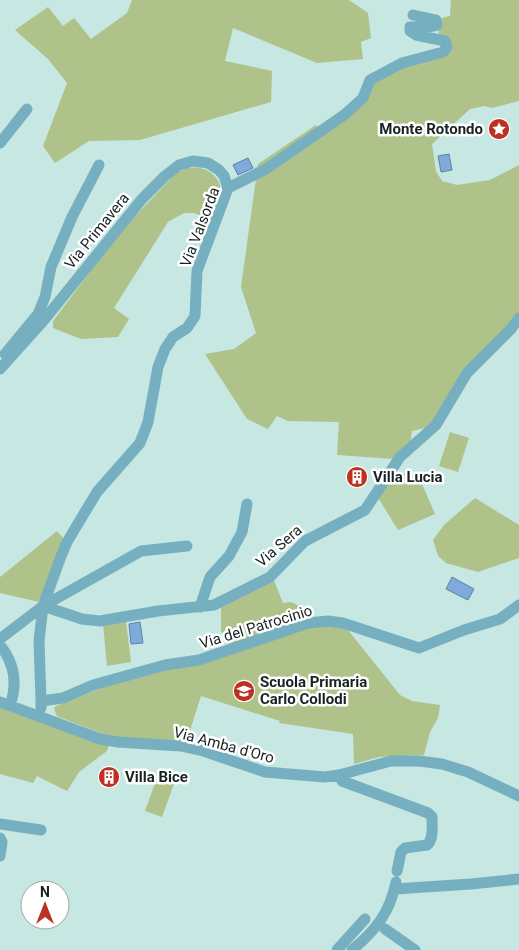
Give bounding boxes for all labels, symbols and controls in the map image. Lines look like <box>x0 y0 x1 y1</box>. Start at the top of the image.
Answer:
place icon: Monte Rotondo <box>487 117 511 141</box>
place label: Monte Rotondo <box>379 120 483 138</box>
street label: Via Valsorda <box>177 185 223 269</box>
street label: Via Primavera <box>61 189 133 273</box>
building icon: Villa Lucia <box>345 465 369 489</box>
place label: Villa Lucia <box>373 468 443 486</box>
street label: Via Sera <box>252 521 306 571</box>
street label: Via del Patrocinio <box>198 601 314 653</box>
place label: Scuola Primaria Carlo Collodi <box>260 673 367 708</box>
school or university icon: Scuola Primaria Carlo Collodi <box>232 679 256 703</box>
street label: Via Amba d'Oro <box>172 723 276 767</box>
building icon: Villa Bice <box>97 765 121 789</box>
place label: Villa Bice <box>125 768 188 786</box>
north arrow <box>20 880 70 930</box>
text: N <box>40 884 50 900</box>

